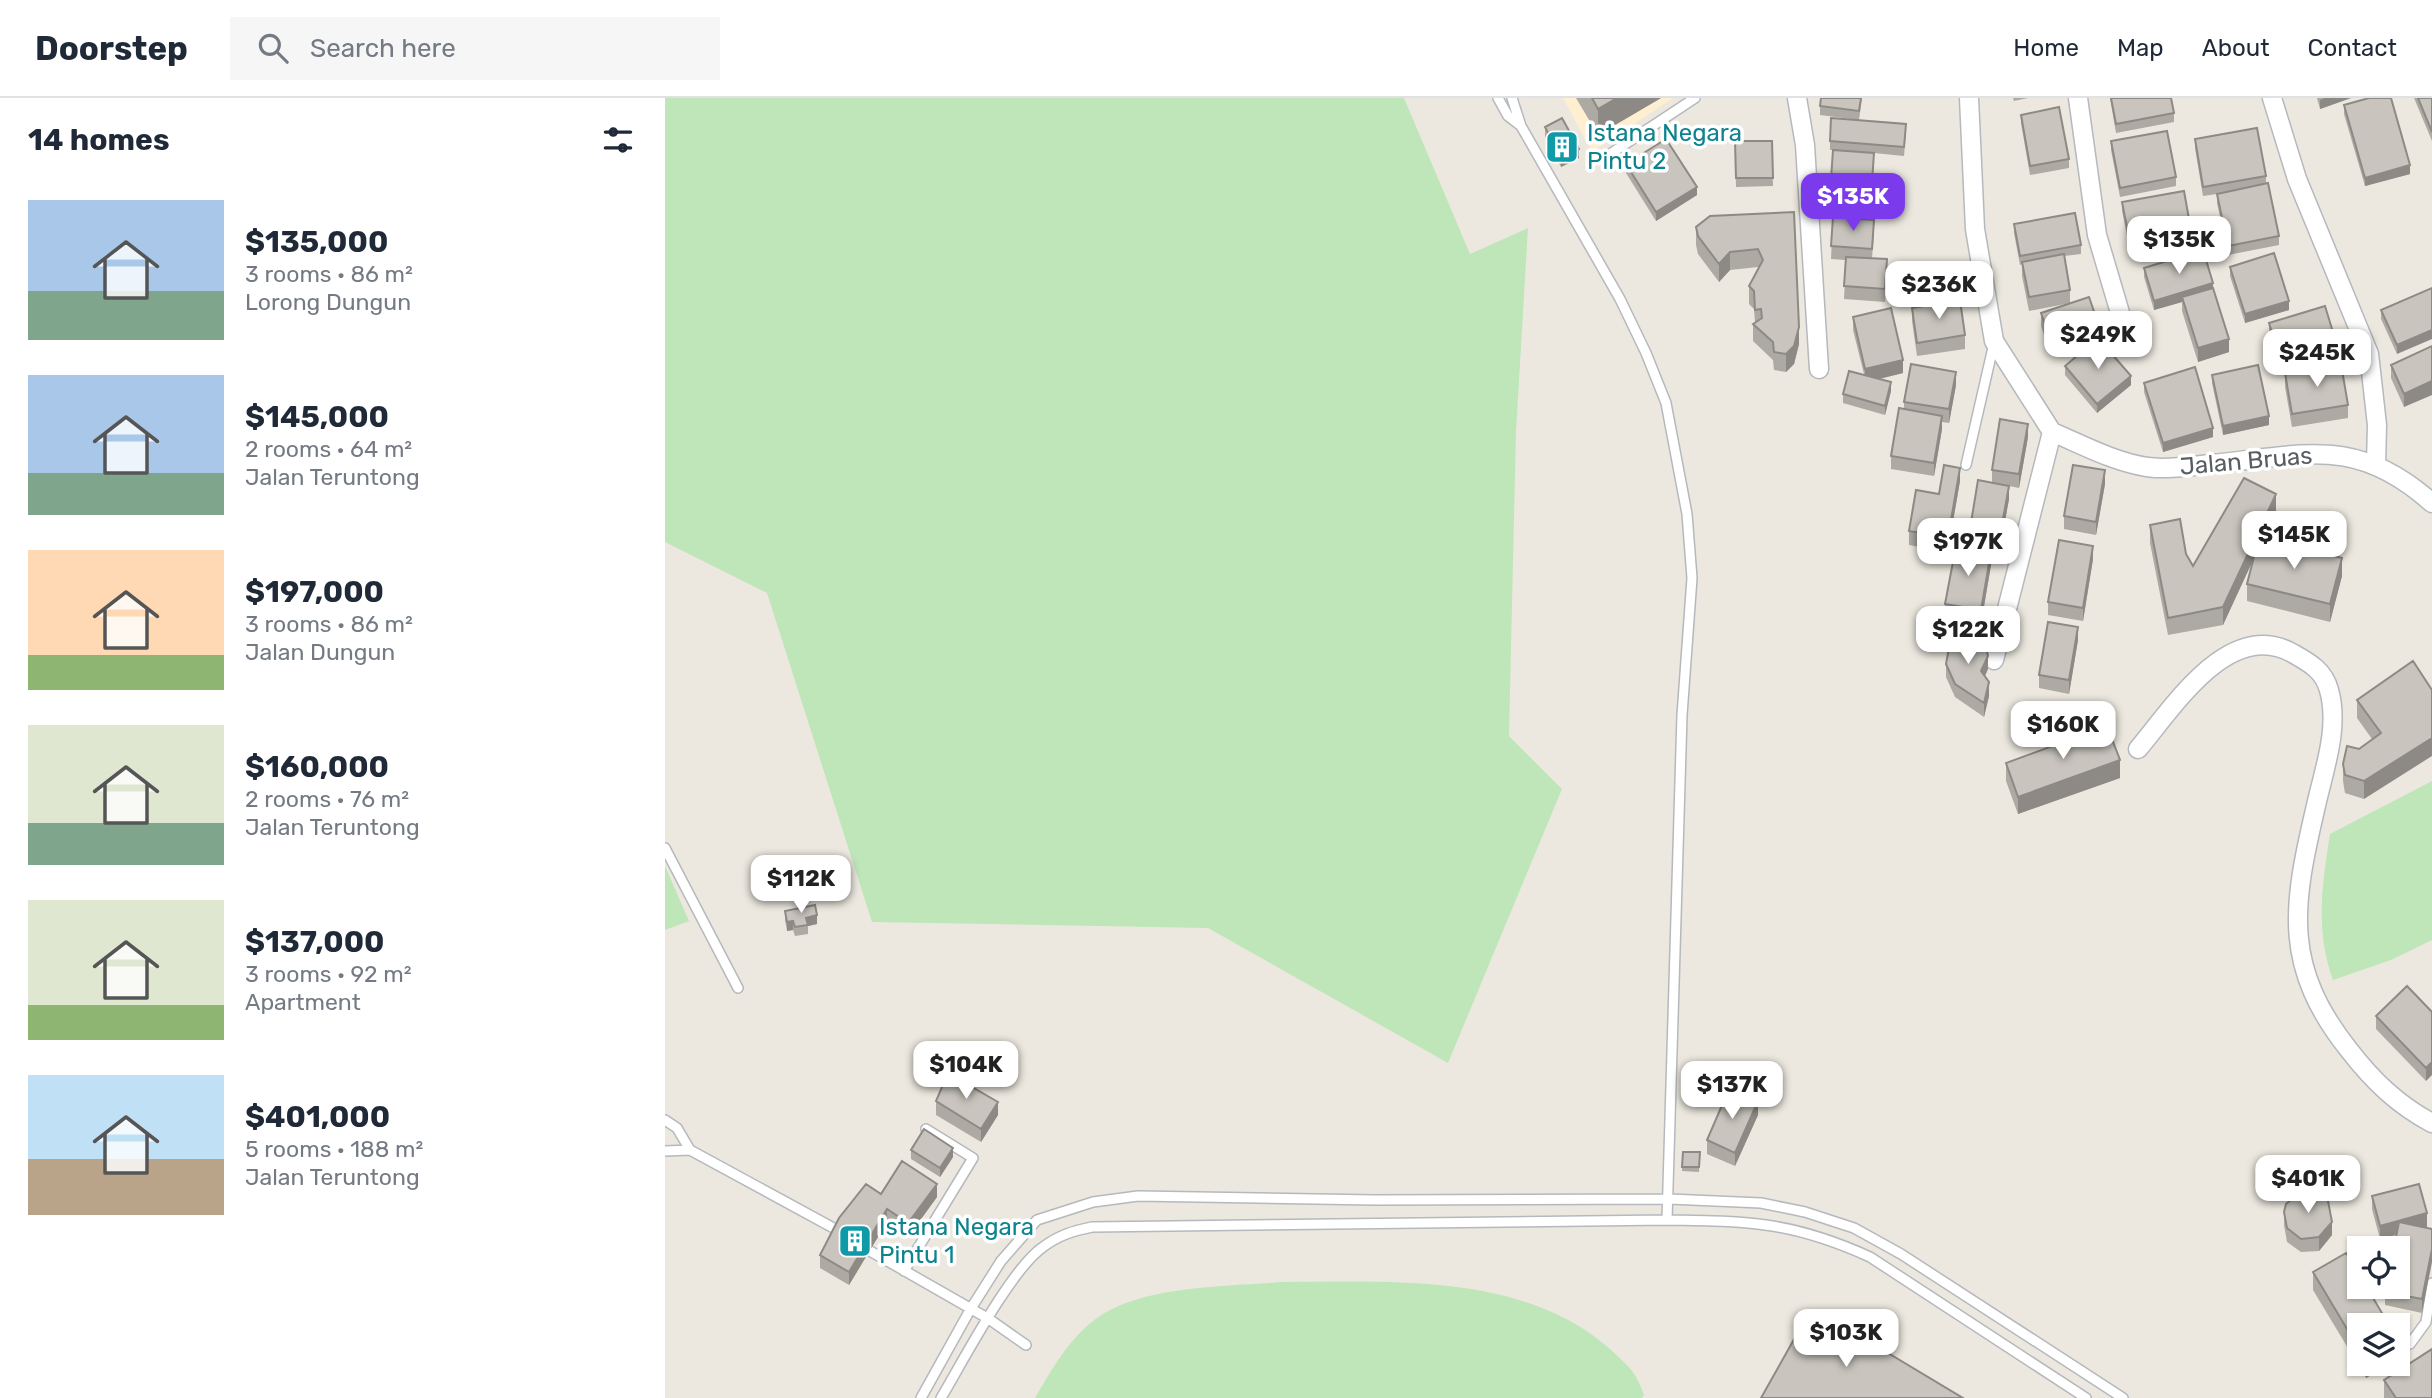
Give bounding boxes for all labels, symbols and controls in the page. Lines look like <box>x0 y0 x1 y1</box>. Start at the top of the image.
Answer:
search box <box>230 17 720 80</box>
text: Doorstep <box>35 29 188 68</box>
icon: search <box>254 29 292 67</box>
text: Search here <box>310 33 456 64</box>
text: Home <box>2013 34 2079 62</box>
text: Map <box>2117 34 2164 62</box>
text: About <box>2202 34 2270 62</box>
text: Contact <box>2308 34 2397 62</box>
place label: Istana Negara Pintu 2 <box>1587 119 1742 175</box>
icon: filters <box>599 121 637 159</box>
text: 14 homes <box>28 122 170 158</box>
building icon: Istana Negara Pintu 2 <box>1543 128 1581 166</box>
pin: $135K <box>1804 174 1902 233</box>
text: $135K <box>1817 182 1889 210</box>
pin: $135K <box>2130 216 2228 276</box>
text: $135,000 <box>245 224 388 260</box>
text: $135K <box>2143 225 2215 253</box>
icon: home <box>84 228 168 312</box>
text: 3 rooms · 86 m² <box>245 260 413 288</box>
pin: $236K <box>1890 262 1988 321</box>
text: $236K <box>1901 270 1977 298</box>
text: Lorong Dungun <box>245 288 411 316</box>
pin: $249K <box>2049 312 2147 371</box>
text: $249K <box>2060 320 2136 348</box>
pin: $245K <box>2268 330 2366 389</box>
text: $245K <box>2279 338 2355 366</box>
text: $145,000 <box>245 399 389 435</box>
icon: home <box>84 403 168 487</box>
text: 2 rooms · 64 m² <box>245 435 412 463</box>
street label: Jalan Bruas <box>2179 441 2313 481</box>
text: Jalan Teruntong <box>245 463 420 491</box>
pin: $145K <box>2245 512 2343 571</box>
pin: $197K <box>1919 518 2017 578</box>
text: $145K <box>2258 520 2330 548</box>
text: $197K <box>1933 527 2003 555</box>
text: $197,000 <box>245 574 384 610</box>
icon: home <box>84 578 168 662</box>
pin: $122K <box>1919 606 2017 666</box>
text: 3 rooms · 86 m² <box>245 610 413 638</box>
text: $122K <box>1932 615 2004 643</box>
text: Jalan Dungun <box>245 638 395 666</box>
pin: $160K <box>2014 702 2112 761</box>
text: $160K <box>2027 710 2099 738</box>
text: $160,000 <box>245 749 389 785</box>
icon: home <box>84 753 168 837</box>
text: 2 rooms · 76 m² <box>245 785 409 813</box>
text: Jalan Teruntong <box>245 813 420 841</box>
pin: $112K <box>752 856 850 915</box>
text: $112K <box>767 864 835 892</box>
text: $137,000 <box>245 924 385 960</box>
icon: home <box>84 928 168 1012</box>
text: 3 rooms · 92 m² <box>245 960 411 988</box>
text: Apartment <box>245 988 361 1016</box>
pin: $104K <box>917 1042 1015 1101</box>
text: $104K <box>929 1050 1003 1078</box>
pin: $137K <box>1683 1062 1781 1121</box>
text: $137K <box>1697 1070 1767 1098</box>
text: $401,000 <box>245 1099 390 1135</box>
icon: home <box>84 1103 168 1187</box>
text: 5 rooms · 188 m² <box>245 1135 423 1163</box>
pin: $401K <box>2259 1156 2357 1215</box>
text: Jalan Teruntong <box>245 1163 420 1191</box>
text: $401K <box>2271 1164 2345 1192</box>
place label: Istana Negara Pintu 1 <box>879 1213 1034 1269</box>
building icon: Istana Negara Pintu 1 <box>836 1222 874 1260</box>
map controls <box>2347 1236 2410 1376</box>
button: locate <box>2347 1236 2410 1299</box>
pin: $103K <box>1797 1310 1895 1369</box>
button: layers <box>2347 1313 2410 1376</box>
text: $103K <box>1810 1318 1882 1346</box>

